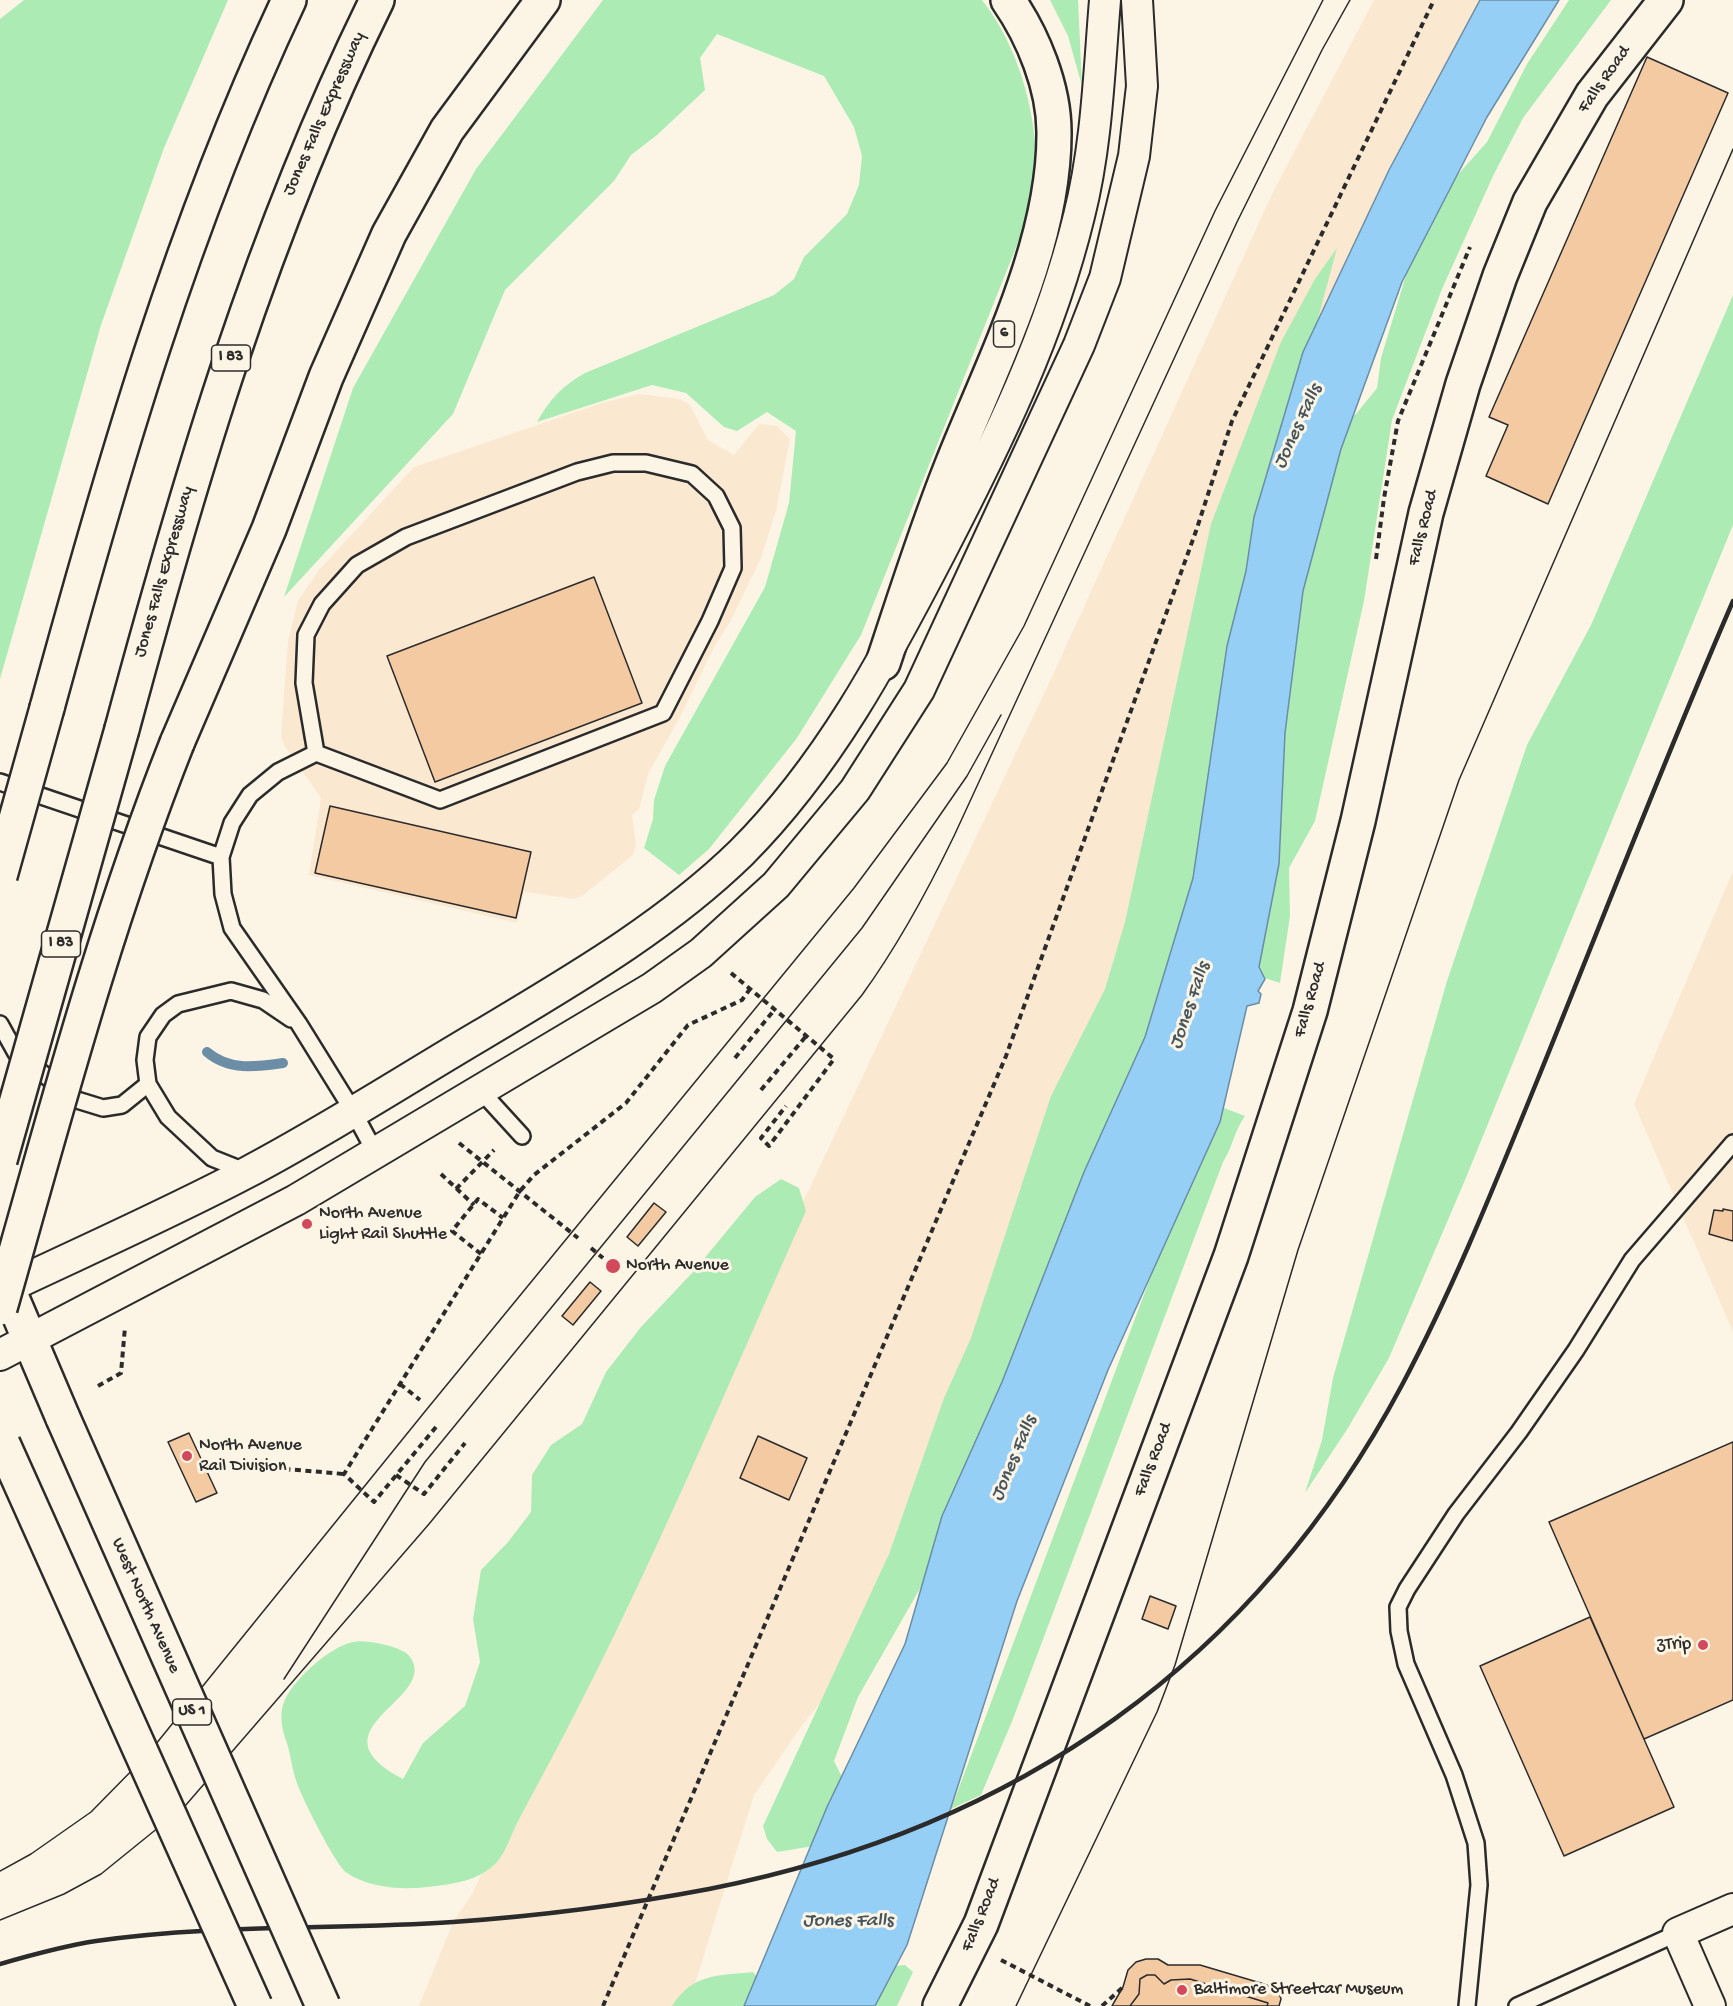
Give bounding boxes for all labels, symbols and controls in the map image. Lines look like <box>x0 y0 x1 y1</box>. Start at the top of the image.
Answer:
street label: Jones Falls Expressway <box>279 29 371 199</box>
street label: Falls Road <box>1574 42 1636 118</box>
road number: 6 <box>994 321 1014 347</box>
road number: I 83 <box>212 345 250 371</box>
water label: Jones Falls <box>1269 381 1329 473</box>
street label: Jones Falls Expressway <box>130 484 200 660</box>
street label: Falls Road <box>1404 488 1444 568</box>
road number: I 83 <box>42 931 80 957</box>
water label: Jones Falls <box>1165 959 1217 1053</box>
street label: Falls Road <box>1290 960 1332 1040</box>
place label: North Avenue Light Rail Shuttle <box>319 1203 447 1246</box>
marker: North Avenue Light Rail Shuttle <box>300 1217 314 1231</box>
place label: North Avenue <box>626 1255 729 1277</box>
marker: North Avenue <box>604 1257 622 1275</box>
water label: Jones Falls <box>986 1413 1044 1505</box>
street label: Falls Road <box>1130 1420 1178 1500</box>
place label: North Avenue Rail Division <box>199 1435 302 1478</box>
marker: North Avenue Rail Division <box>180 1449 194 1463</box>
street label: West North Avenue <box>106 1535 184 1677</box>
place label: zTrip <box>1657 1634 1691 1656</box>
marker: zTrip <box>1696 1638 1710 1652</box>
road number: US 1 <box>172 1699 212 1725</box>
street label: Falls Road <box>957 1875 1007 1955</box>
water label: Jones Falls <box>803 1910 893 1934</box>
place label: Baltimore Streetcar Museum <box>1194 1979 1403 2001</box>
marker: Baltimore Streetcar Museum <box>1175 1983 1189 1997</box>

